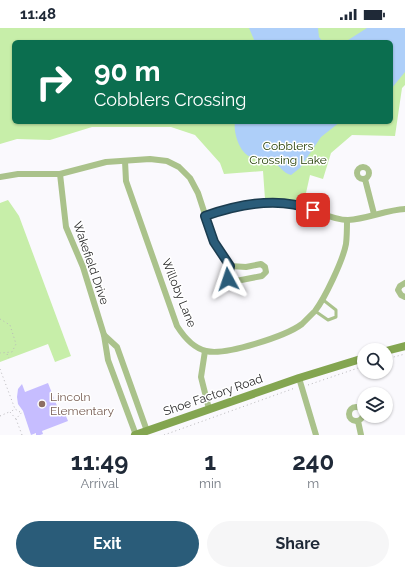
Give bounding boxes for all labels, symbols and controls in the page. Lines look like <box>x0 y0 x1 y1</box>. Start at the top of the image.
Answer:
text: 11:48 <box>20 5 56 23</box>
text: 90 m <box>94 55 160 88</box>
icon: right <box>28 56 80 108</box>
text: Cobblers Crossing <box>94 89 246 110</box>
park label: Cobblers Crossing Lake <box>249 139 327 167</box>
pin <box>296 193 330 227</box>
icon: arrive <box>302 199 324 221</box>
street label: Wakefield Drive <box>70 220 112 306</box>
street label: Willoby Lane <box>159 257 199 329</box>
position arrow <box>207 258 249 300</box>
map controls <box>357 343 393 423</box>
button: search <box>357 343 393 379</box>
street label: Shoe Factory Road <box>161 371 265 419</box>
button: layers <box>357 387 393 423</box>
place label: Lincoln Elementary <box>50 390 114 418</box>
marker: Lincoln Elementary <box>37 399 47 409</box>
text: 11:49 <box>71 447 128 476</box>
text: 1 <box>204 447 216 476</box>
text: 240 <box>292 447 334 476</box>
text: Arrival <box>80 476 119 491</box>
text: min <box>199 476 221 491</box>
text: m <box>307 476 319 491</box>
button: Exit <box>16 521 199 567</box>
button: Share <box>207 521 389 567</box>

